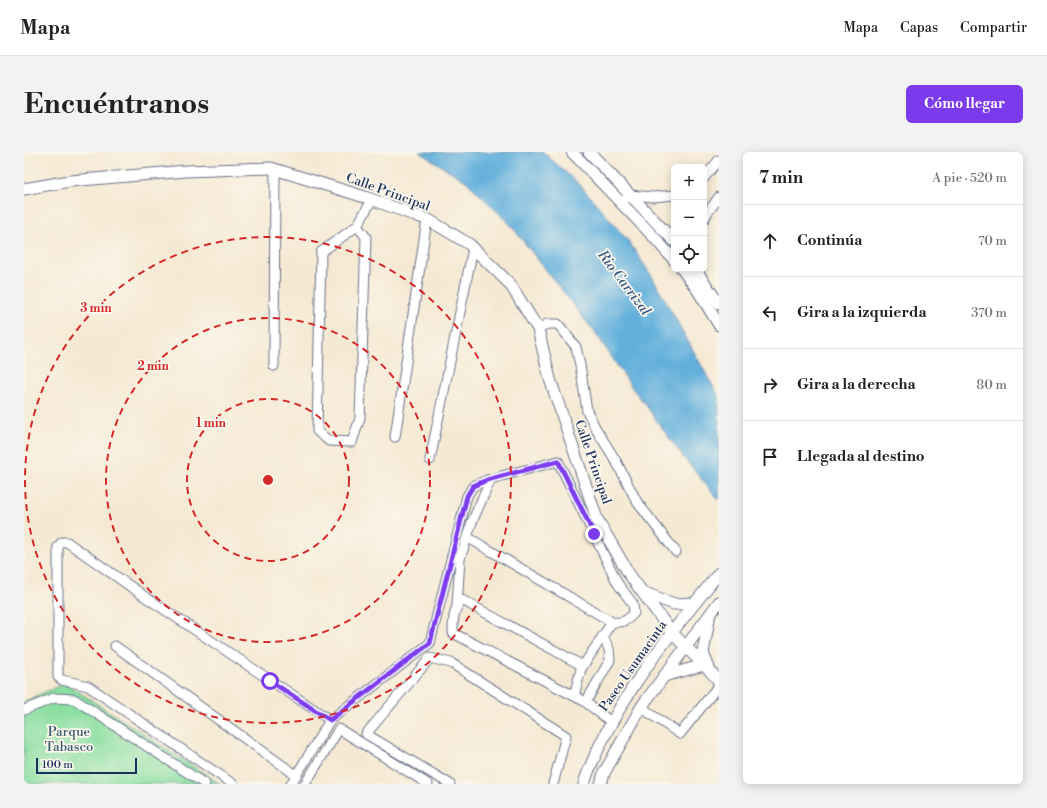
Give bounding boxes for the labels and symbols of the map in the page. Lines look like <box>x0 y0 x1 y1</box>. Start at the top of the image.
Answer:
street label: Calle Principal <box>344 169 432 215</box>
water label: Rio Carrizal <box>593 246 655 320</box>
text: 3 min <box>80 301 112 316</box>
text: 2 min <box>137 359 169 374</box>
text: 1 min <box>196 416 227 431</box>
street label: Calle Principal <box>571 418 615 506</box>
centre of rings <box>261 473 275 487</box>
route end <box>585 525 603 543</box>
street label: Paseo Usumacinta <box>596 617 671 715</box>
route start <box>261 672 279 690</box>
park label: Parque Tabasco <box>45 724 93 755</box>
scale bar <box>36 756 137 775</box>

